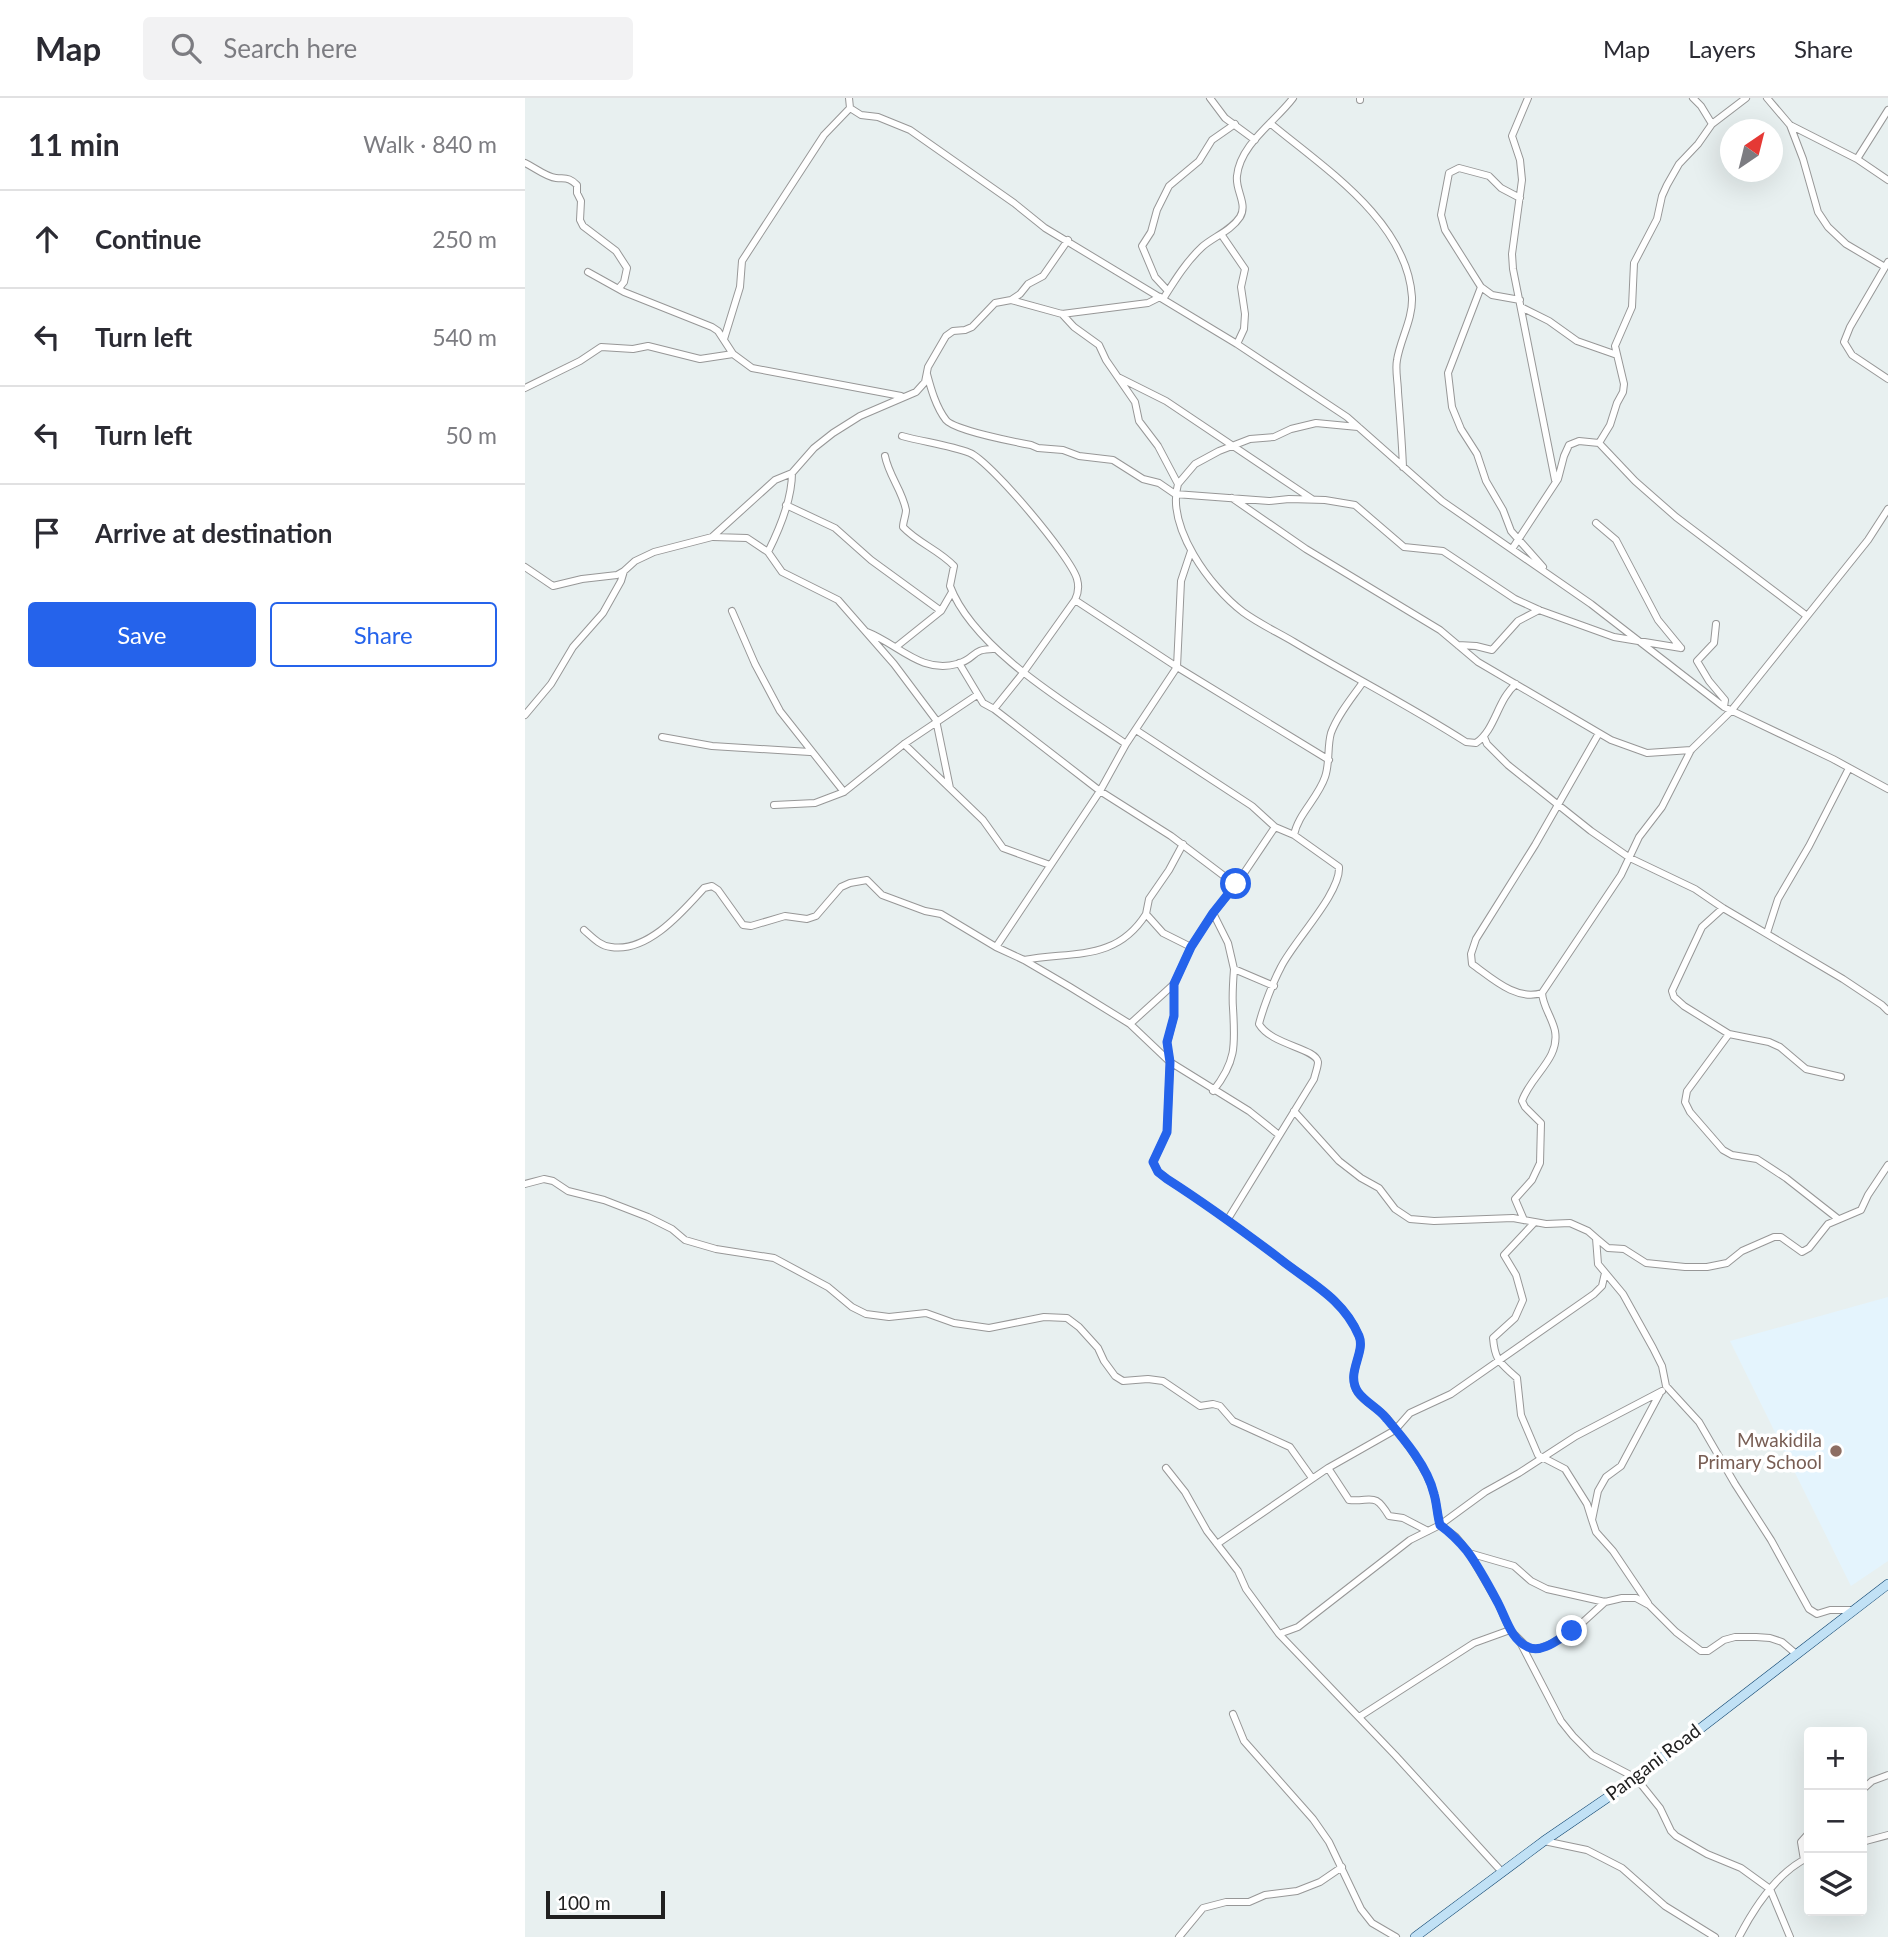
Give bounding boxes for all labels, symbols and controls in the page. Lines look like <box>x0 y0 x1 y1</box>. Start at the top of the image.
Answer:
search box <box>143 17 633 80</box>
text: Map <box>35 28 101 68</box>
icon: search <box>167 29 205 67</box>
text: Search here <box>223 32 357 64</box>
text: Map <box>1603 34 1650 63</box>
text: Layers <box>1688 34 1756 63</box>
text: Share <box>1794 34 1853 63</box>
north arrow <box>1720 119 1783 182</box>
text: 11 min <box>28 126 120 162</box>
text: Walk · 840 m <box>363 130 497 158</box>
icon: ahead <box>28 220 66 258</box>
text: Continue <box>95 223 201 255</box>
text: 250 m <box>432 225 497 253</box>
icon: left <box>28 318 66 356</box>
text: Turn left <box>95 321 192 353</box>
text: 540 m <box>432 323 497 351</box>
icon: left <box>28 416 66 454</box>
text: Turn left <box>95 419 192 451</box>
text: 50 m <box>446 421 497 449</box>
icon: arrive <box>28 514 66 552</box>
text: Arrive at destination <box>95 517 332 549</box>
button: Save <box>28 602 256 667</box>
button: Share <box>270 602 497 667</box>
route start <box>1220 868 1251 899</box>
place label: Mwakidila Primary School <box>1697 1428 1822 1473</box>
marker: Mwakidila Primary School <box>1828 1443 1844 1459</box>
route end <box>1556 1615 1587 1646</box>
street label: Pangani Road <box>1601 1719 1705 1805</box>
map controls <box>1804 1727 1867 1916</box>
button: + <box>1804 1727 1867 1790</box>
button: − <box>1804 1790 1867 1853</box>
button: layers <box>1804 1853 1867 1916</box>
scale bar <box>546 1888 665 1920</box>
text: 100 m <box>557 1891 611 1914</box>

